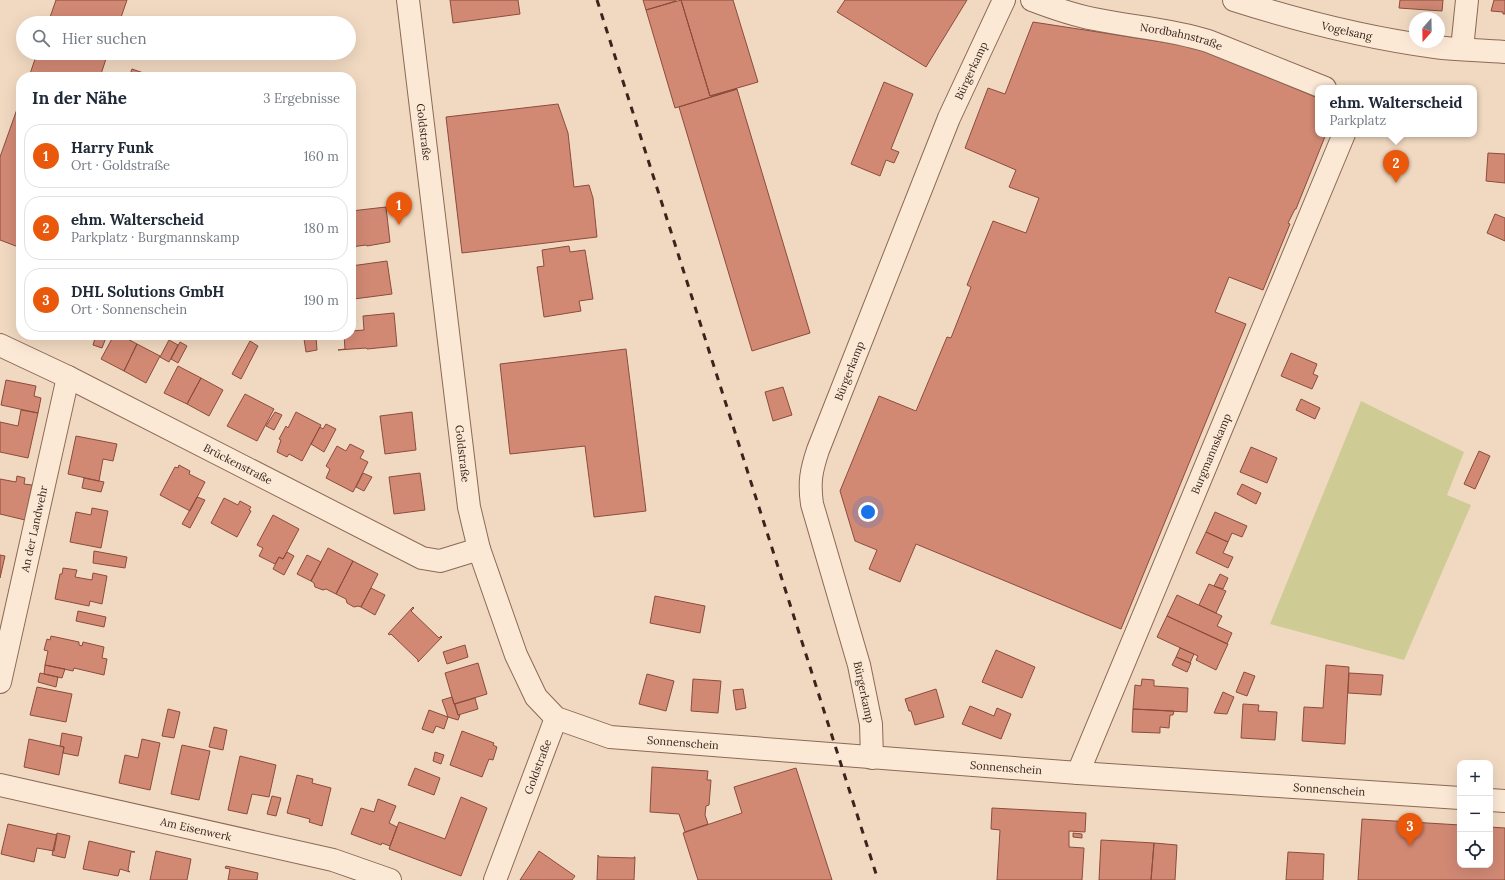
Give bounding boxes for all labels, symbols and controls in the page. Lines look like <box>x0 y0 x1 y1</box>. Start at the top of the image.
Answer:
north arrow <box>1409 12 1445 48</box>
search box <box>16 16 356 60</box>
street label: Vogelsang <box>1319 18 1374 43</box>
street label: Nordbahnstraße <box>1139 20 1225 53</box>
icon: search <box>30 27 52 49</box>
text: Hier suchen <box>62 29 146 48</box>
street label: Bürgerkamp <box>951 39 991 102</box>
popup <box>1315 85 1477 137</box>
text: In der Nähe <box>32 87 127 109</box>
text: 3 Ergebnisse <box>263 90 340 107</box>
text: ehm. Walterscheid <box>1330 93 1462 112</box>
street label: Goldstraße <box>413 103 434 162</box>
text: Parkplatz <box>1330 112 1386 129</box>
text: Harry Funk <box>71 138 154 157</box>
text: 1 <box>43 148 49 165</box>
text: 160 m <box>304 148 339 165</box>
pin: 2 <box>1383 150 1409 183</box>
text: Ort · Goldstraße <box>71 157 170 174</box>
pin: 1 <box>386 192 412 225</box>
text: ehm. Walterscheid <box>71 210 204 229</box>
text: 2 <box>43 220 49 237</box>
text: 180 m <box>304 220 339 237</box>
text: Parkplatz · Burgmannskamp <box>71 229 239 246</box>
text: DHL Solutions GmbH <box>71 282 224 301</box>
text: 3 <box>42 292 50 309</box>
text: 190 m <box>304 292 339 309</box>
text: Ort · Sonnenschein <box>71 301 187 318</box>
street label: Bürgerkamp <box>831 339 867 403</box>
street label: Burgmannskamp <box>1188 411 1234 496</box>
street label: Goldstraße <box>452 424 473 483</box>
street label: Brückenstraße <box>201 440 275 487</box>
street label: An der Landwehr <box>18 484 51 574</box>
your location <box>858 502 878 522</box>
street label: Bürgerkamp <box>851 660 877 725</box>
street label: Sonnenschein <box>646 733 720 752</box>
street label: Goldstraße <box>521 737 554 796</box>
street label: Sonnenschein <box>970 758 1043 777</box>
map controls <box>1457 760 1493 868</box>
button: + <box>1457 760 1493 796</box>
street label: Sonnenschein <box>1293 780 1366 799</box>
button: − <box>1457 796 1493 832</box>
pin: 3 <box>1397 813 1423 846</box>
street label: Am Eisenwerk <box>158 814 233 844</box>
button: locate <box>1457 832 1493 868</box>

